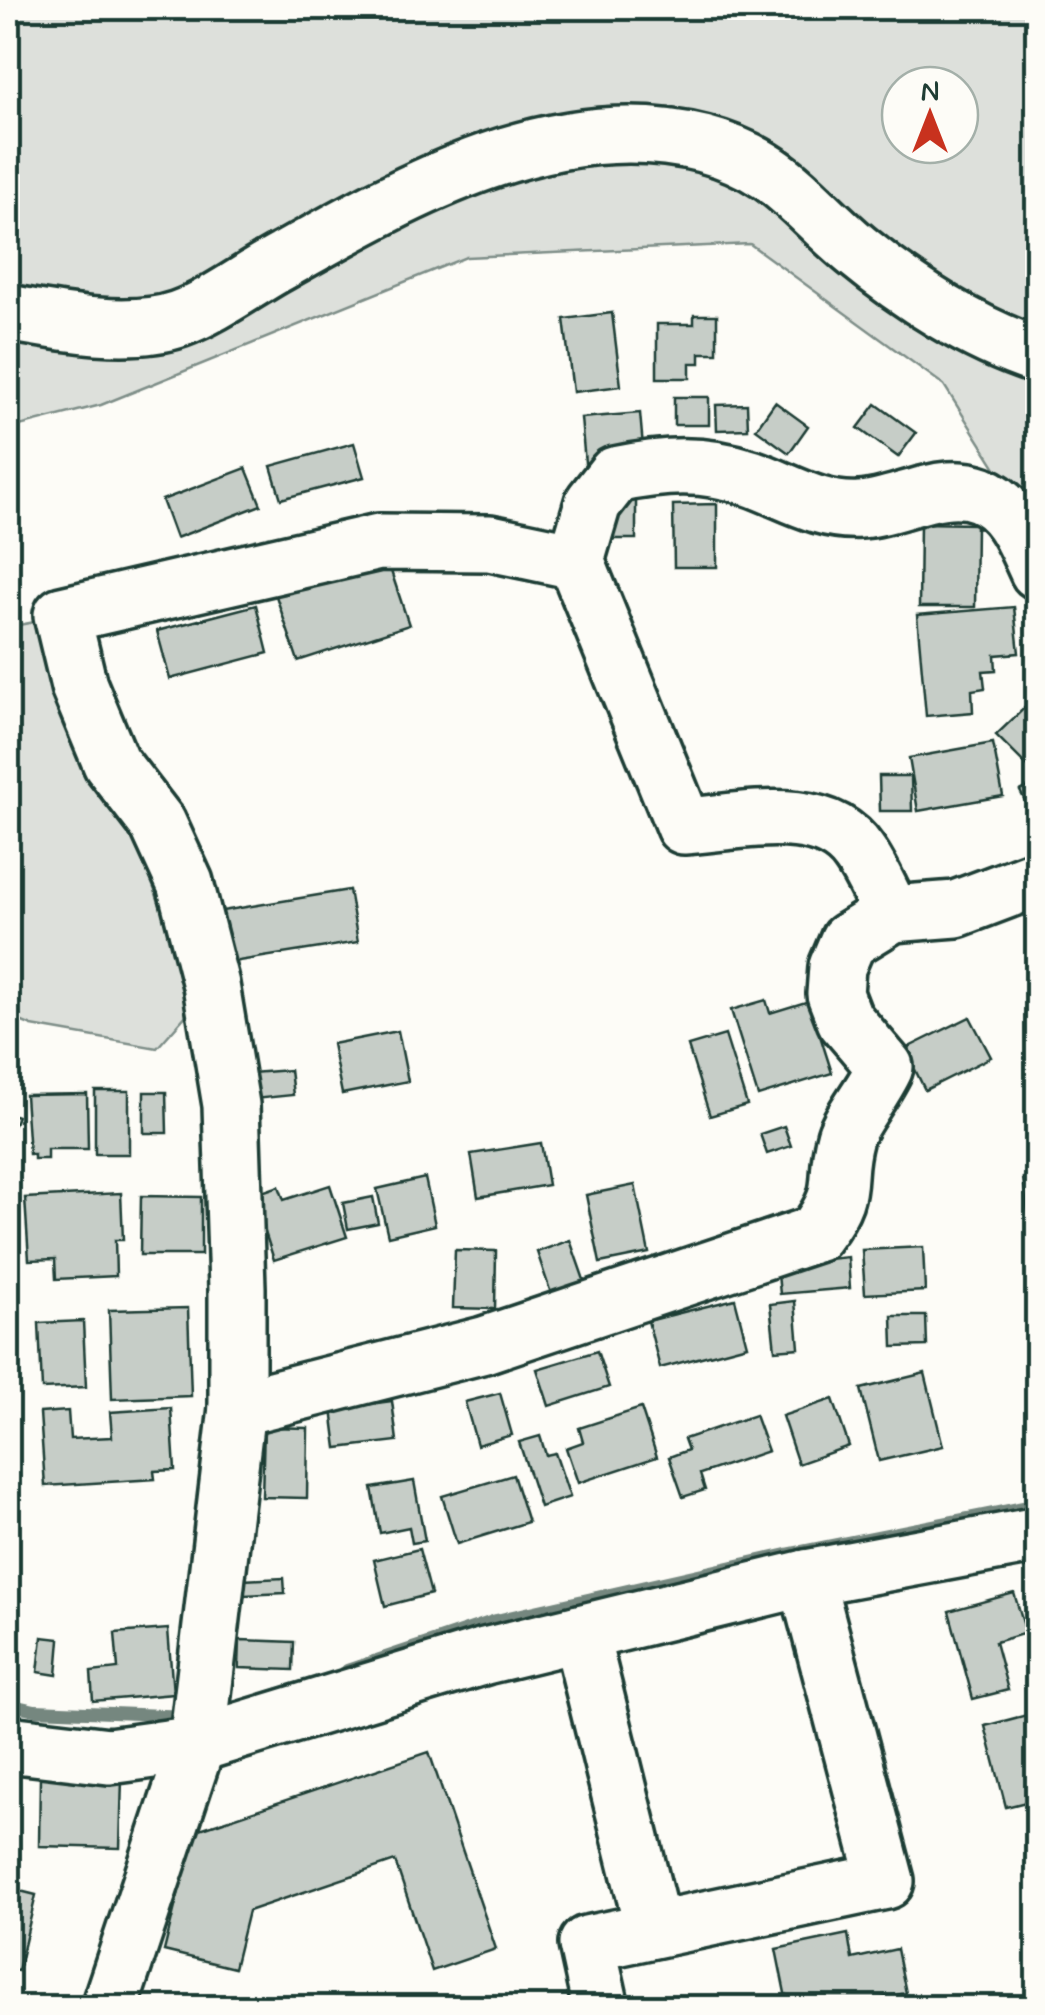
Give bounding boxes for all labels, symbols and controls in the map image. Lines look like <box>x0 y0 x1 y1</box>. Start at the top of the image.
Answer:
north arrow <box>880 65 980 165</box>
text: N <box>921 74 939 111</box>

